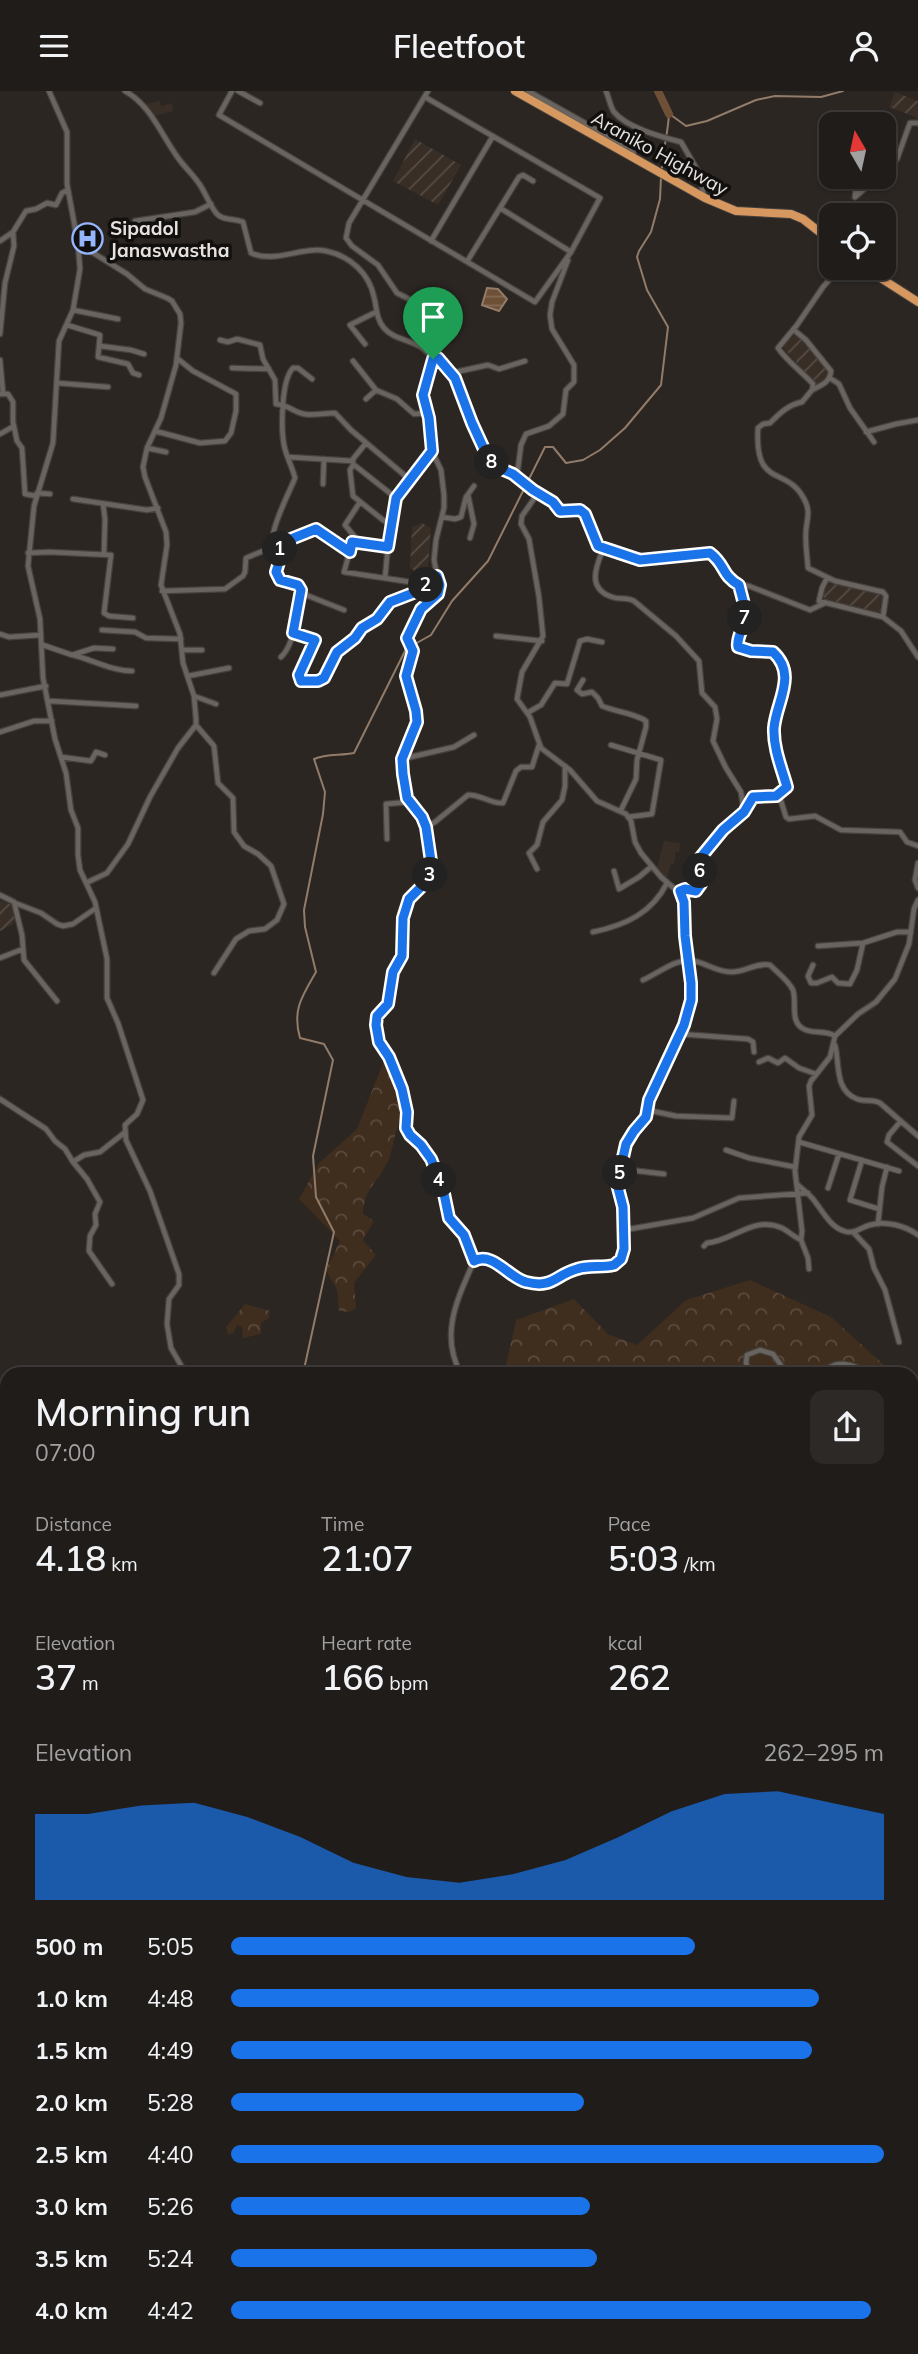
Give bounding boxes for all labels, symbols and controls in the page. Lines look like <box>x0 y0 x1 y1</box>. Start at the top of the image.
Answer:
text: Fleetfoot <box>393 26 525 66</box>
icon: menu <box>35 27 73 65</box>
icon: person <box>845 27 883 65</box>
street label: Araniko Highway <box>588 106 732 200</box>
north arrow <box>819 112 896 189</box>
map controls <box>819 112 896 280</box>
button: locate <box>819 203 896 280</box>
place label: Sipadol Janaswastha <box>110 216 229 262</box>
hospital icon: Sipadol Janaswastha <box>70 222 104 256</box>
pin <box>403 287 463 359</box>
icon: arrive <box>414 298 452 336</box>
pin: 8 <box>475 445 510 479</box>
text: 8 <box>486 449 497 473</box>
pin: 1 <box>262 531 298 567</box>
text: 1 <box>274 536 285 560</box>
pin: 2 <box>408 567 444 603</box>
text: 2 <box>420 572 431 596</box>
pin: 7 <box>728 601 762 635</box>
text: 7 <box>739 605 750 629</box>
pin: 6 <box>682 853 718 889</box>
pin: 3 <box>412 857 448 893</box>
text: 6 <box>694 858 705 882</box>
text: 3 <box>424 862 435 886</box>
pin: 5 <box>602 1155 638 1191</box>
text: 5 <box>614 1160 625 1184</box>
pin: 4 <box>422 1163 457 1197</box>
text: 4 <box>433 1167 444 1191</box>
text: Morning run <box>35 1388 251 1436</box>
button: share <box>810 1390 884 1464</box>
text: 07:00 <box>35 1438 95 1467</box>
text: Distance <box>35 1512 112 1536</box>
text: Time <box>321 1512 364 1536</box>
text: Pace <box>608 1512 651 1536</box>
text: 4.18 <box>35 1536 106 1580</box>
text: 21:07 <box>321 1536 414 1580</box>
text: 5:03 <box>608 1536 679 1580</box>
text: km <box>106 1552 138 1576</box>
text: /km <box>679 1552 716 1576</box>
text: Elevation <box>35 1631 115 1655</box>
text: Heart rate <box>321 1631 412 1655</box>
text: kcal <box>608 1631 642 1655</box>
text: 37 <box>35 1655 77 1699</box>
text: 166 <box>321 1655 384 1699</box>
text: 262 <box>608 1655 671 1699</box>
text: m <box>77 1671 99 1695</box>
text: bpm <box>384 1671 429 1695</box>
text: Elevation <box>35 1738 132 1767</box>
text: 262–295 m <box>763 1738 884 1767</box>
text: 500 m <box>35 1932 103 1961</box>
text: 5:05 <box>147 1932 194 1961</box>
text: 1.0 km <box>35 1984 108 2013</box>
text: 4:48 <box>147 1984 194 2013</box>
text: 1.5 km <box>35 2036 108 2065</box>
text: 4:49 <box>147 2036 194 2065</box>
text: 2.0 km <box>35 2088 108 2117</box>
text: 5:28 <box>147 2088 194 2117</box>
text: 2.5 km <box>35 2140 108 2169</box>
text: 4:40 <box>147 2140 194 2169</box>
text: 3.0 km <box>35 2192 108 2221</box>
text: 5:26 <box>147 2192 194 2221</box>
text: 3.5 km <box>35 2244 108 2273</box>
text: 5:24 <box>147 2244 194 2273</box>
text: 4.0 km <box>35 2296 108 2325</box>
text: 4:42 <box>147 2296 194 2325</box>

